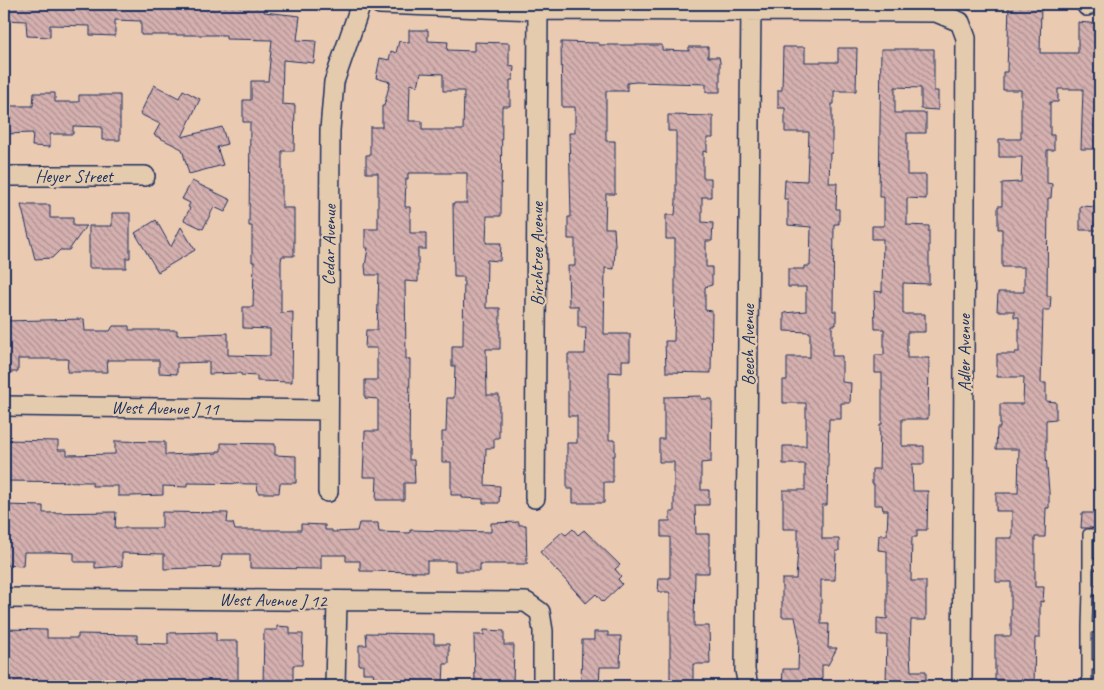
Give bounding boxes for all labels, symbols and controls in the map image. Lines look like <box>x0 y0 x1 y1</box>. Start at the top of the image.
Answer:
street label: Heyer Street <box>35 165 115 187</box>
street label: Birchtree Avenue <box>526 201 548 306</box>
street label: Cedar Avenue <box>317 203 341 286</box>
street label: Beech Avenue <box>737 303 759 386</box>
street label: Adler Avenue <box>953 313 975 392</box>
street label: West Avenue J 11 <box>111 396 220 420</box>
street label: West Avenue J 12 <box>219 588 329 612</box>

